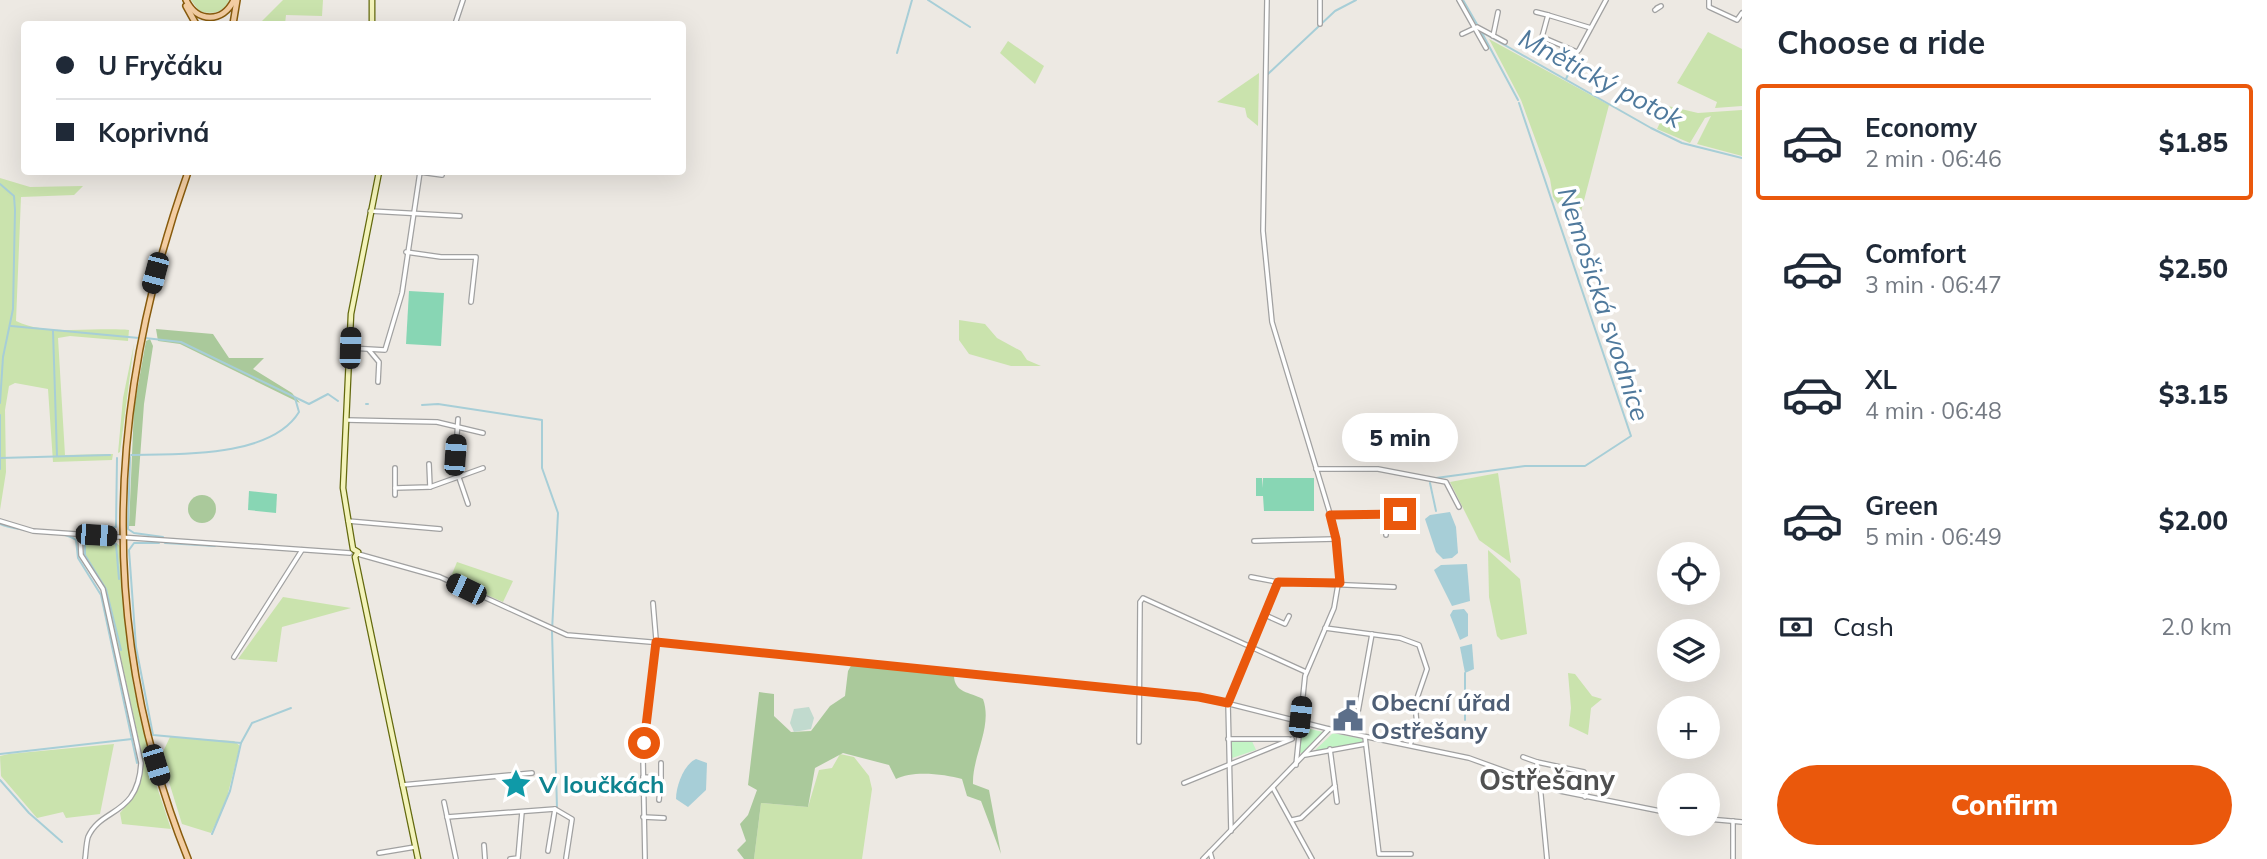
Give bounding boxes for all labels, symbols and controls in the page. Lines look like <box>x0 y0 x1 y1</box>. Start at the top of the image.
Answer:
water label: Mnětický potok <box>1513 21 1689 135</box>
text: Choose a ride <box>1777 22 1985 62</box>
text: U Fryčáku <box>98 49 223 82</box>
icon: car <box>1781 111 1844 174</box>
text: Economy <box>1865 111 1977 144</box>
text: Koprivná <box>98 116 209 149</box>
text: $1.85 <box>2159 126 2228 159</box>
text: 2 min · 06:46 <box>1865 144 2002 173</box>
water label: Nemošická svodnice <box>1551 183 1657 425</box>
icon: car <box>1781 237 1844 300</box>
text: Comfort <box>1865 237 1966 270</box>
car <box>140 250 171 296</box>
text: $2.50 <box>2159 252 2228 285</box>
text: 3 min · 06:47 <box>1865 270 2002 299</box>
car <box>339 327 362 369</box>
icon: car <box>1781 363 1844 426</box>
text: XL <box>1865 363 1897 396</box>
text: $3.15 <box>2159 378 2228 411</box>
text: 4 min · 06:48 <box>1865 396 2002 425</box>
callout: 5 min <box>1342 412 1458 462</box>
text: 5 min <box>1369 423 1431 452</box>
car <box>444 433 467 477</box>
icon: car <box>1781 489 1844 552</box>
text: Green <box>1865 489 1938 522</box>
route end <box>1384 498 1416 530</box>
text: $2.00 <box>2159 504 2228 537</box>
text: 5 min · 06:49 <box>1865 522 2002 551</box>
car <box>75 523 118 547</box>
map controls <box>1657 542 1720 836</box>
button: locate <box>1657 542 1720 605</box>
car <box>443 570 490 608</box>
icon: cash <box>1777 608 1815 646</box>
text: Cash <box>1833 610 1894 643</box>
text: 2.0 km <box>2161 612 2232 641</box>
button: layers <box>1657 619 1720 682</box>
place label: Obecní úřad Ostřešany <box>1371 687 1511 745</box>
car <box>1288 695 1313 739</box>
button: + <box>1657 696 1720 759</box>
public building icon: Obecní úřad Ostřešany <box>1331 699 1365 733</box>
route start <box>628 727 660 759</box>
car <box>140 742 173 788</box>
district label: Ostřešany <box>1479 762 1616 797</box>
button: Confirm <box>1777 765 2232 845</box>
place icon: V loučkách <box>499 767 533 801</box>
place label: V loučkách <box>538 769 664 799</box>
button: − <box>1657 773 1720 836</box>

